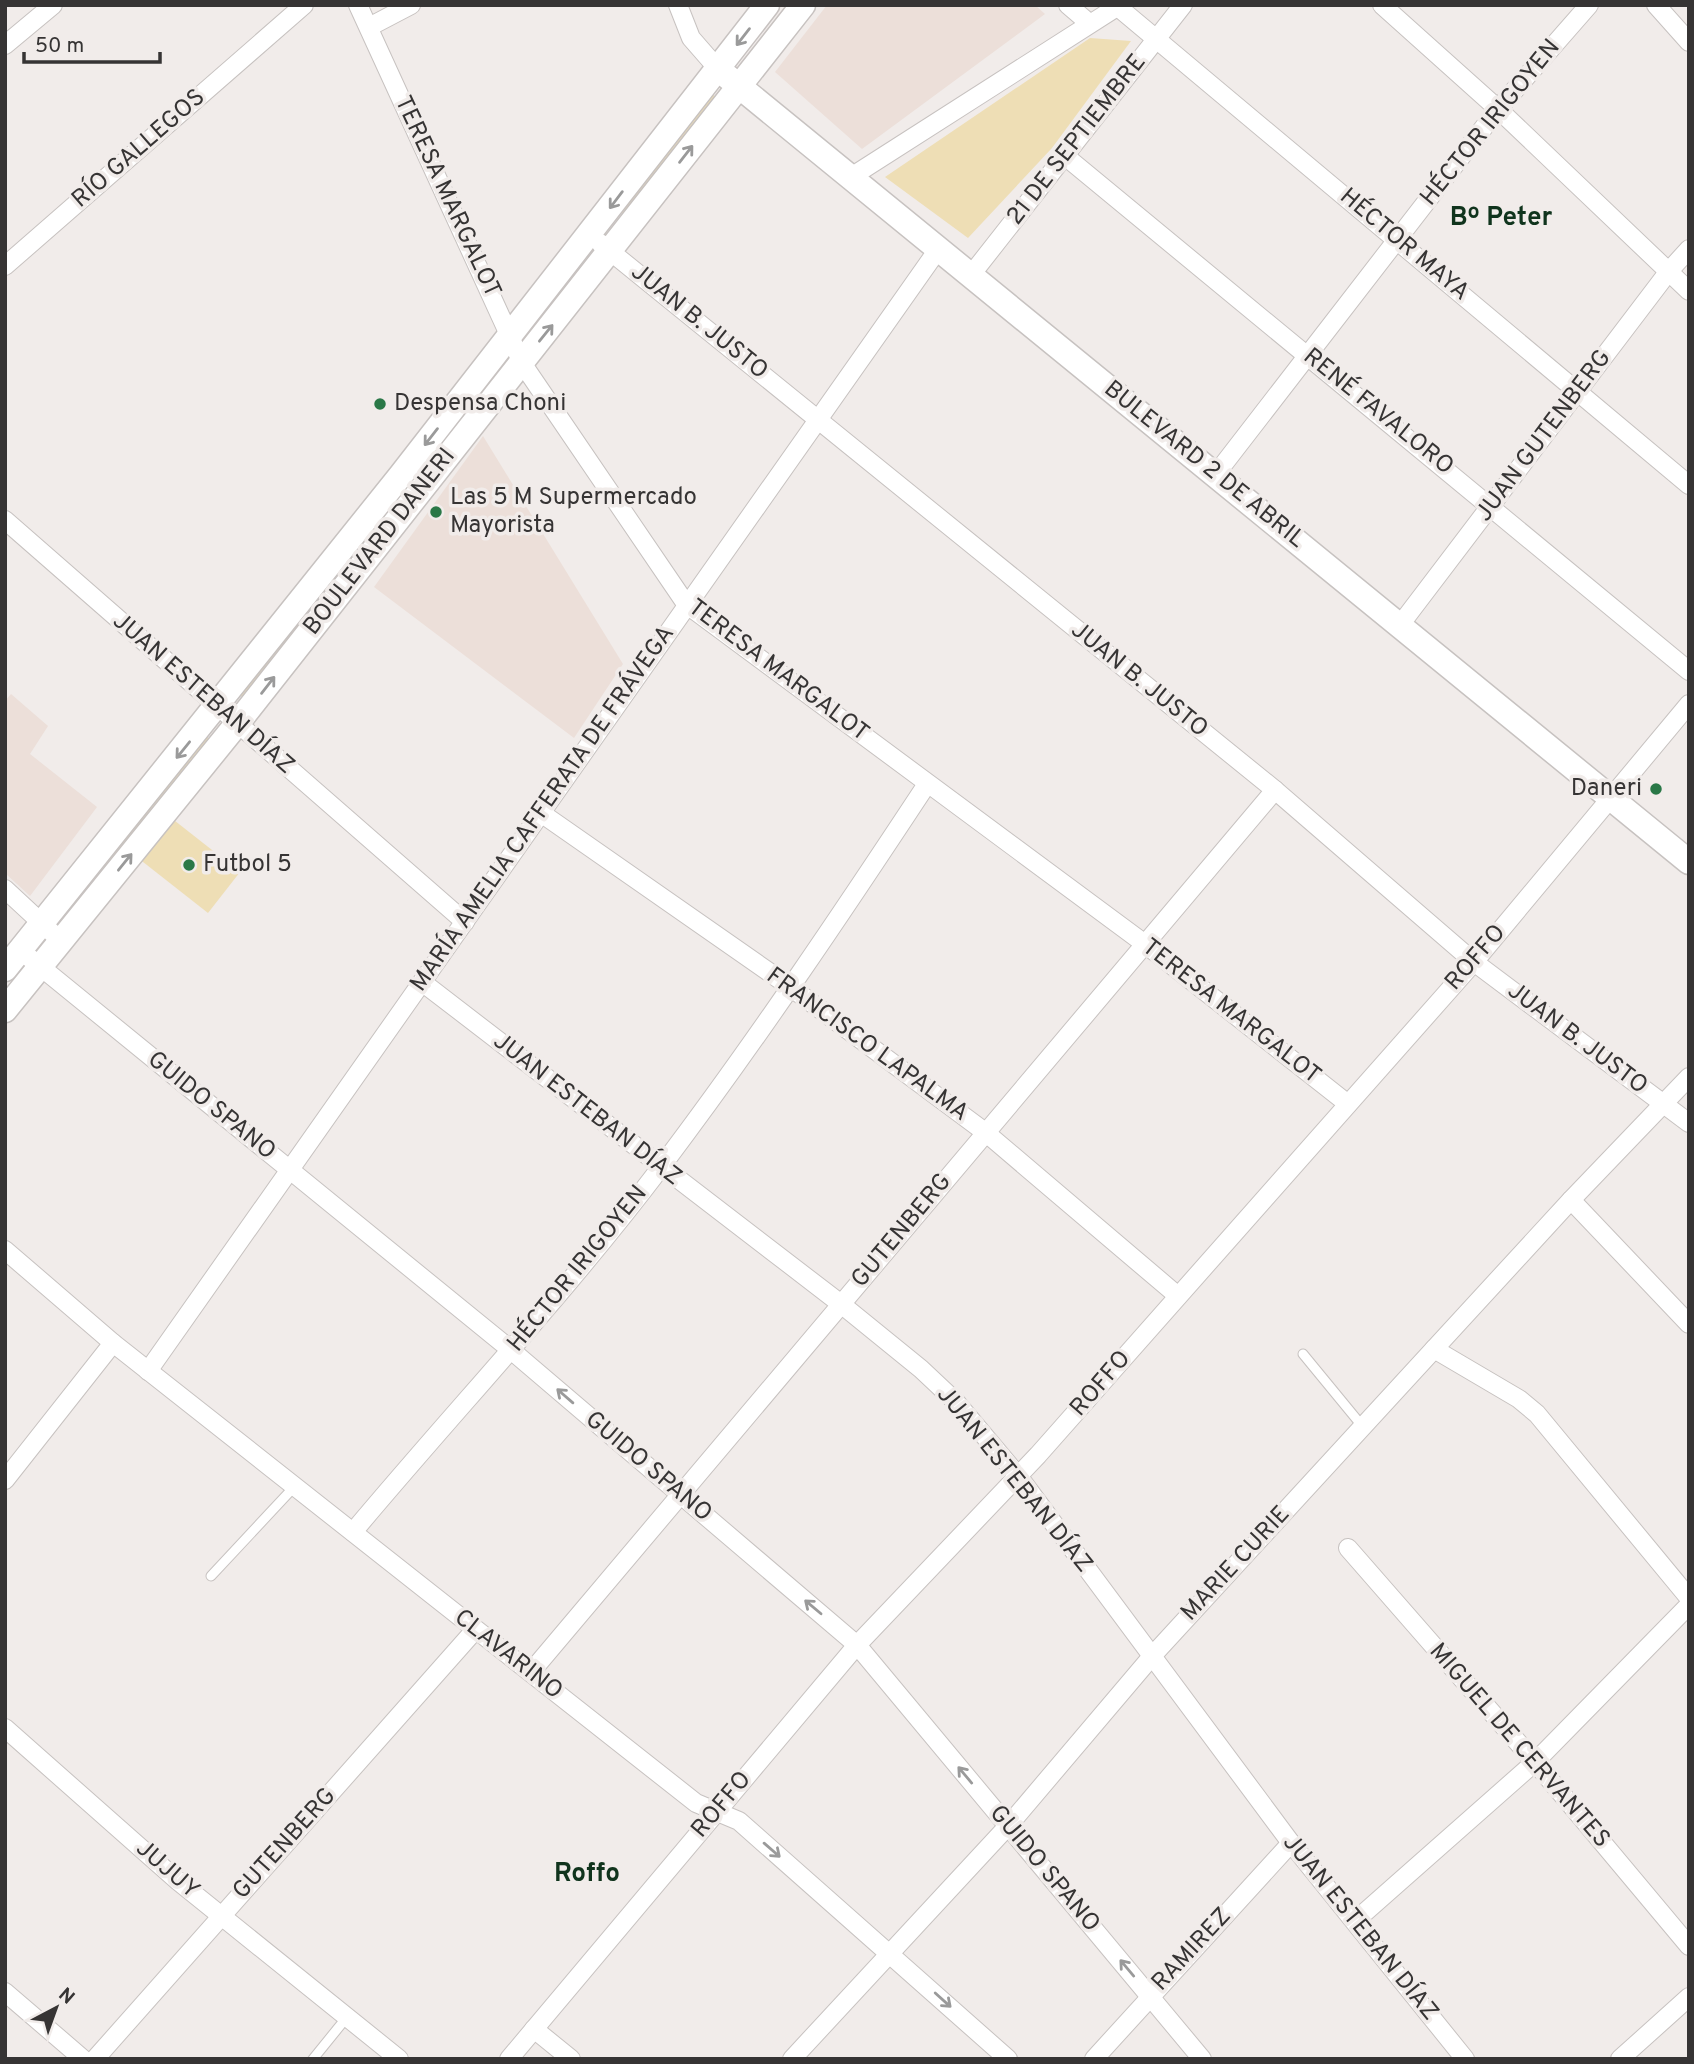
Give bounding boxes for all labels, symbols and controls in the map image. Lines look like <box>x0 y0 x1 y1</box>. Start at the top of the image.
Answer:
scale bar <box>24 21 161 65</box>
one-way arrow <box>735 27 750 46</box>
street label: HÉCTOR IRIGOYEN <box>1413 32 1567 212</box>
text: 50 m <box>35 33 84 60</box>
street label: 21 DE SEPTIEMBRE <box>1001 48 1153 232</box>
street label: RÍO GALLEGOS <box>65 82 212 215</box>
street label: TERESA MARGALOT <box>387 91 507 303</box>
one-way arrow <box>679 146 694 164</box>
street label: HÉCTOR MAYA <box>1333 181 1476 308</box>
one-way arrow <box>609 190 624 209</box>
district label: Bº Peter <box>1450 202 1553 235</box>
street label: JUAN B. JUSTO <box>624 258 774 386</box>
one-way arrow <box>538 325 553 343</box>
street label: RENÉ FAVALORO <box>1297 341 1461 482</box>
street label: JUAN GUTENBERG <box>1470 344 1618 528</box>
street label: BULEVARD 2 DE ABRIL <box>1097 375 1311 555</box>
place label: Despensa Choni <box>394 389 566 419</box>
marker: Despensa Choni <box>372 396 388 412</box>
one-way arrow <box>423 427 438 445</box>
street label: BOULEVARD DANERI <box>298 442 462 642</box>
place label: Las 5 M Supermercado Mayorista <box>450 483 697 541</box>
marker: Las 5 M Supermercado Mayorista <box>428 504 444 520</box>
street label: TERESA MARGALOT <box>682 593 874 749</box>
street label: JUAN ESTEBAN DÍAZ <box>106 605 301 781</box>
street label: JUAN B. JUSTO <box>1064 616 1214 744</box>
street label: MARÍA AMELIA CAFFERATA DE FRÁVEGA <box>403 619 682 998</box>
one-way arrow <box>260 676 275 694</box>
one-way arrow <box>175 740 191 758</box>
place label: Daneri <box>1571 774 1642 804</box>
marker: Daneri <box>1648 781 1664 797</box>
place label: Futbol 5 <box>203 850 292 880</box>
one-way arrow <box>117 853 133 871</box>
marker: Futbol 5 <box>181 857 197 873</box>
street label: ROFFO <box>1439 919 1513 997</box>
street label: TERESA MARGALOT <box>1136 933 1326 1091</box>
street label: FRANCISCO LAPALMA <box>760 961 974 1129</box>
street label: JUAN B. JUSTO <box>1501 977 1653 1101</box>
street label: JUAN ESTEBAN DÍAZ <box>487 1025 689 1193</box>
street label: GUIDO SPANO <box>141 1045 281 1167</box>
street label: GUTENBERG <box>845 1168 959 1294</box>
street label: HÉCTOR IRIGOYEN <box>500 1178 654 1358</box>
street label: ROFFO <box>1064 1345 1138 1423</box>
street label: JUAN ESTEBAN DÍAZ <box>930 1379 1100 1579</box>
one-way arrow <box>556 1388 574 1404</box>
street label: GUIDO SPANO <box>578 1405 718 1529</box>
street label: MARIE CURIE <box>1175 1500 1297 1628</box>
one-way arrow <box>804 1599 822 1615</box>
street label: CLAVARINO <box>448 1603 568 1707</box>
street label: MIGUEL DE CERVANTES <box>1422 1637 1616 1855</box>
street label: ROFFO <box>685 1766 759 1844</box>
one-way arrow <box>958 1766 974 1784</box>
street label: GUTENBERG <box>227 1782 343 1906</box>
street label: GUIDO SPANO <box>982 1799 1106 1939</box>
street label: JUAN ESTEBAN DÍAZ <box>1276 1827 1446 2027</box>
street label: JUJUY <box>129 1834 205 1906</box>
one-way arrow <box>763 1842 781 1858</box>
district label: Roffo <box>554 1858 620 1891</box>
street label: RAMIREZ <box>1146 1902 1238 1998</box>
one-way arrow <box>1119 1959 1135 1977</box>
north arrow <box>21 1973 91 2043</box>
text: N <box>53 1983 79 2010</box>
one-way arrow <box>934 1991 951 2008</box>

